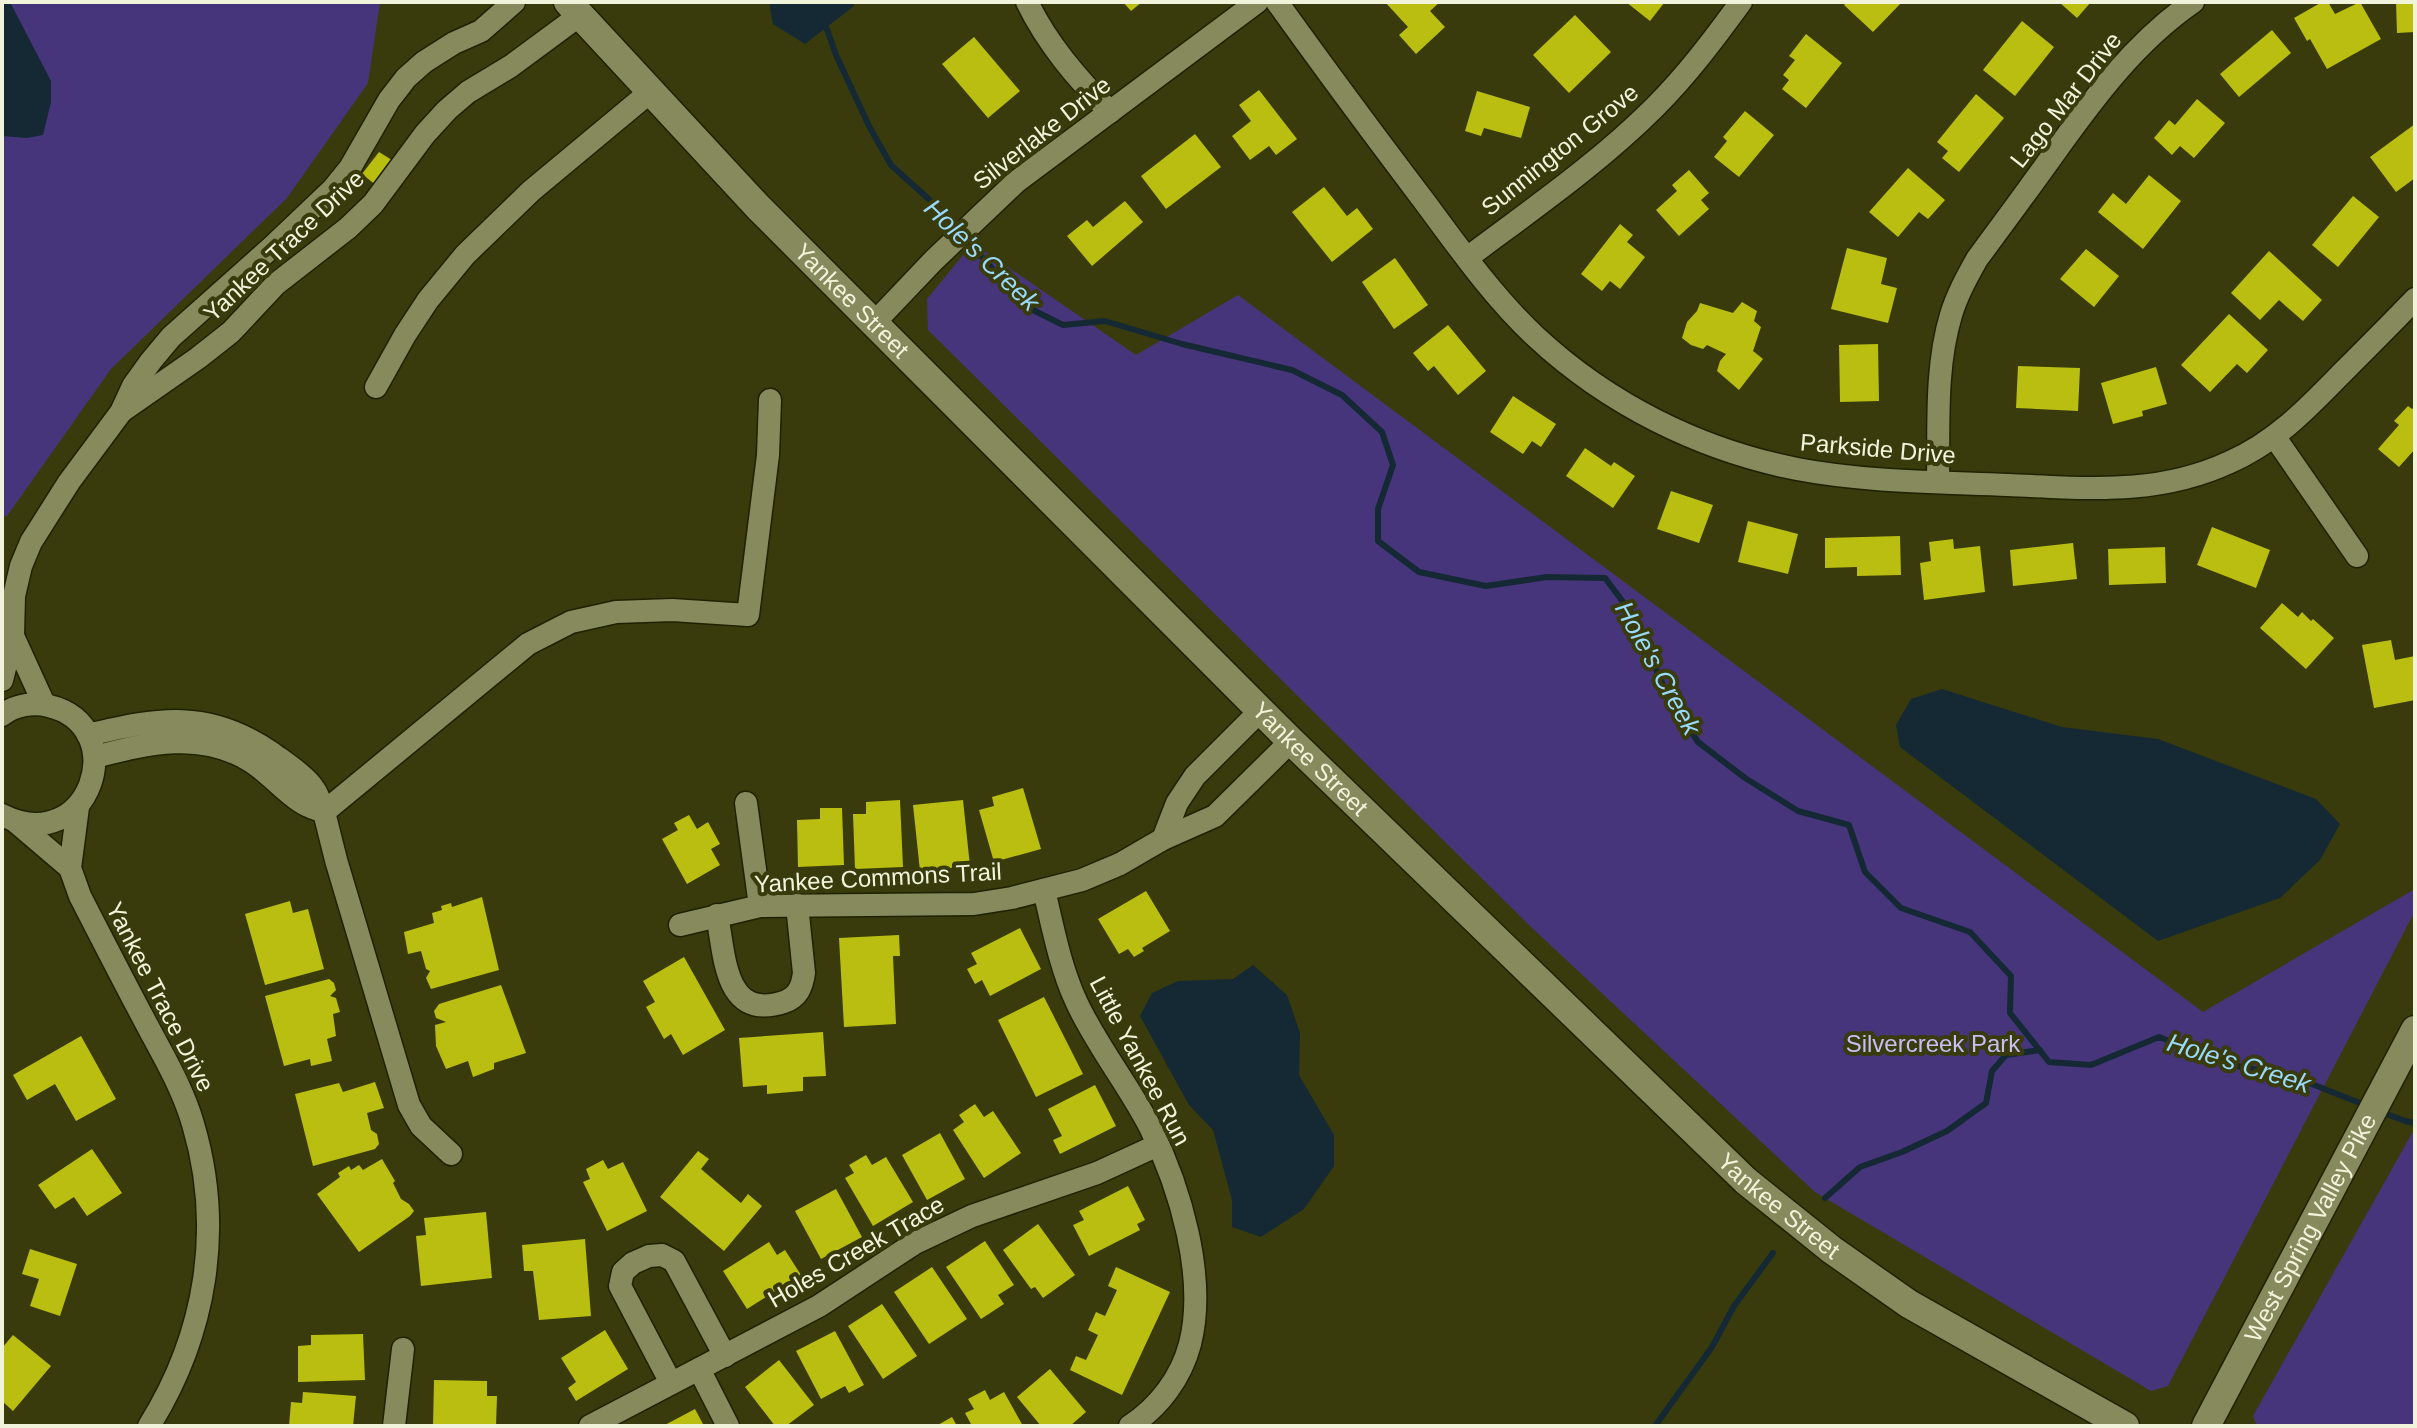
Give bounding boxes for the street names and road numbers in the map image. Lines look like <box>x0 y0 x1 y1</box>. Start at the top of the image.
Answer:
street label: Lago Mar Drive <box>2004 27 2127 173</box>
street label: Silverlake Drive <box>968 71 1116 195</box>
street label: Sunnington Grove <box>1476 78 1643 221</box>
street label: Yankee Trace Drive <box>198 164 369 327</box>
street label: Yankee Street <box>789 238 915 363</box>
street label: Parkside Drive <box>1799 428 1957 469</box>
street label: Yankee Street <box>1247 696 1374 821</box>
street label: Yankee Commons Trail <box>754 858 1002 897</box>
street label: Yankee Trace Drive <box>101 898 220 1096</box>
street label: Little Yankee Run <box>1085 972 1196 1150</box>
street label: West Spring Valley Pike <box>2239 1109 2381 1346</box>
street label: Yankee Street <box>1712 1147 1845 1264</box>
street label: Holes Creek Trace <box>763 1190 949 1313</box>

